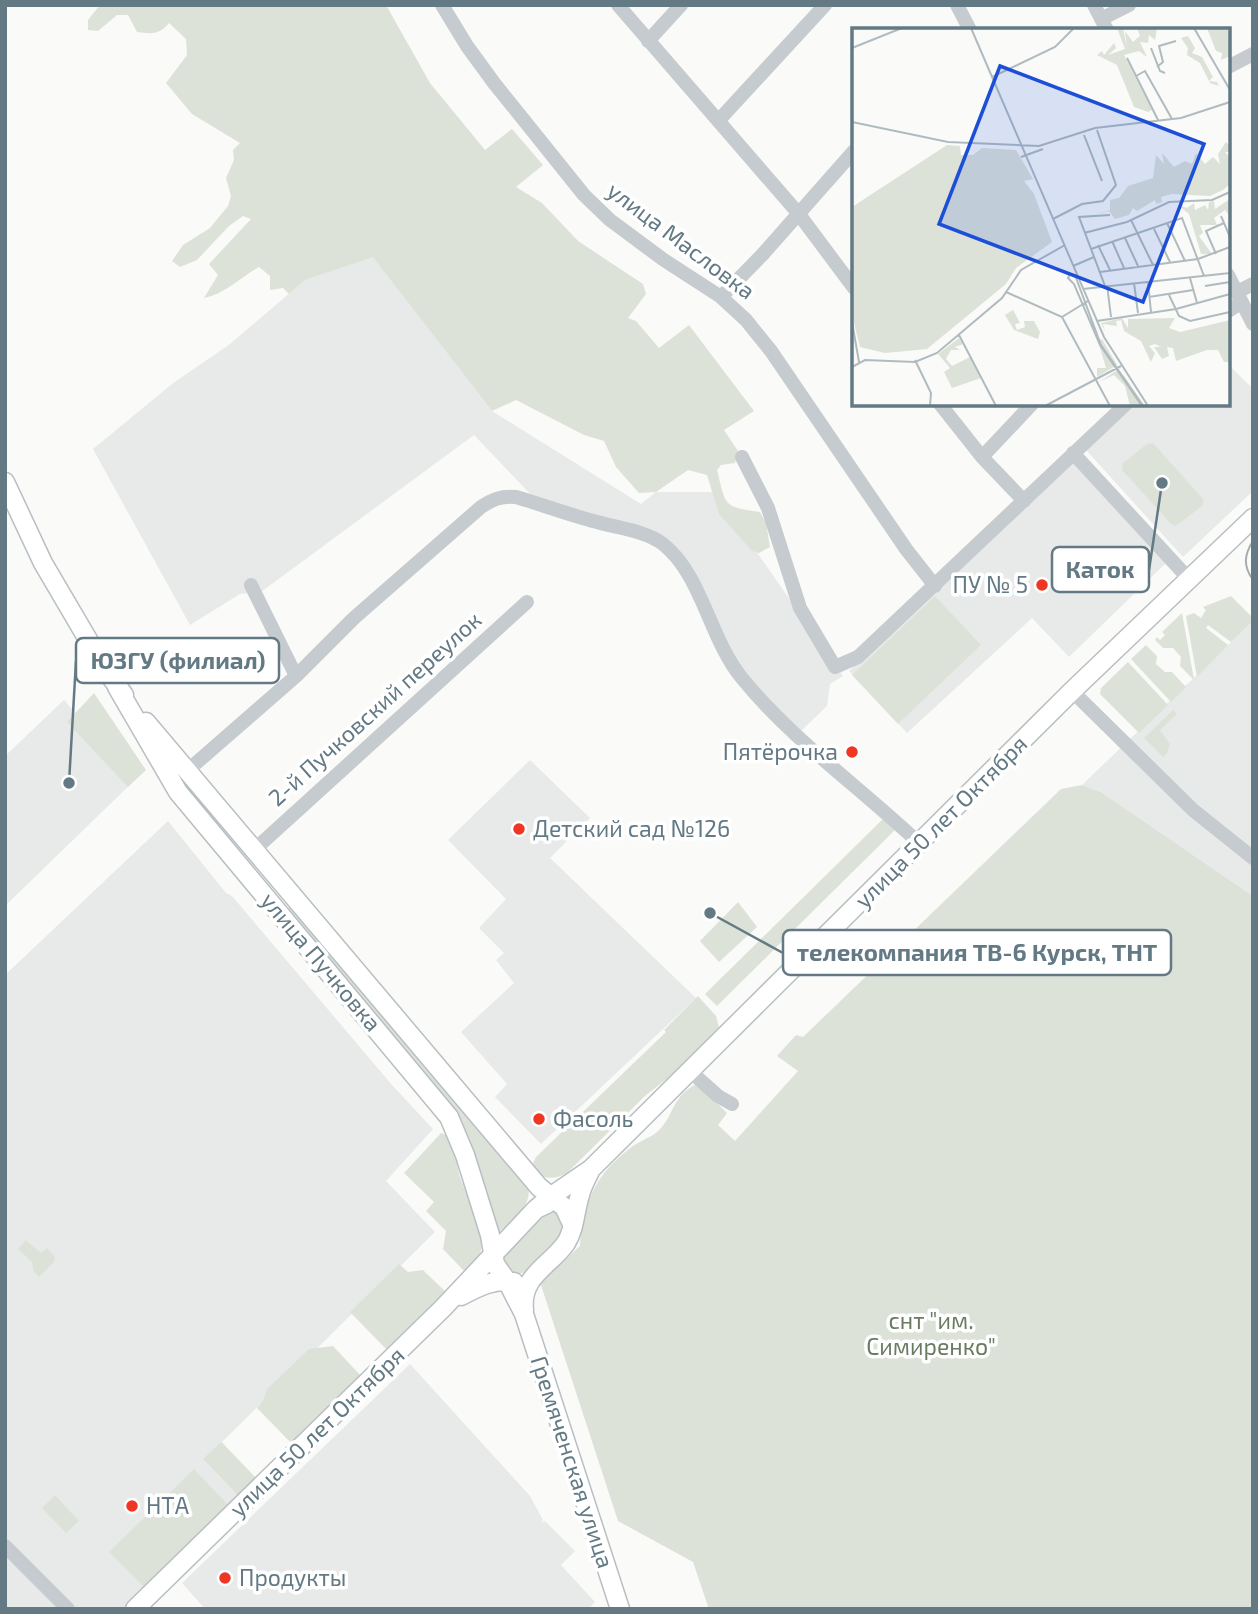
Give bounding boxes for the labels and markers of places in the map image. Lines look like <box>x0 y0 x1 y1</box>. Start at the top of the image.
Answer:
callout: Каток <box>1052 547 1149 592</box>
place label: ПУ № 5 <box>953 570 1028 598</box>
marker: ПУ № 5 <box>1034 577 1050 593</box>
callout: ЮЗГУ (филиал) <box>76 638 279 683</box>
place label: Пятёрочка <box>723 737 838 765</box>
marker: Пятёрочка <box>844 744 860 760</box>
place label: Детский сад №126 <box>533 814 730 842</box>
marker: Детский сад №126 <box>511 821 527 837</box>
callout: телекомпания ТВ-6 Курск, ТНТ <box>783 930 1171 975</box>
place label: Фасоль <box>553 1104 633 1132</box>
marker: Фасоль <box>531 1111 547 1127</box>
place label: НТА <box>146 1491 190 1519</box>
marker: НТА <box>124 1498 140 1514</box>
place label: Продукты <box>239 1563 346 1592</box>
marker: Продукты <box>217 1570 233 1586</box>

